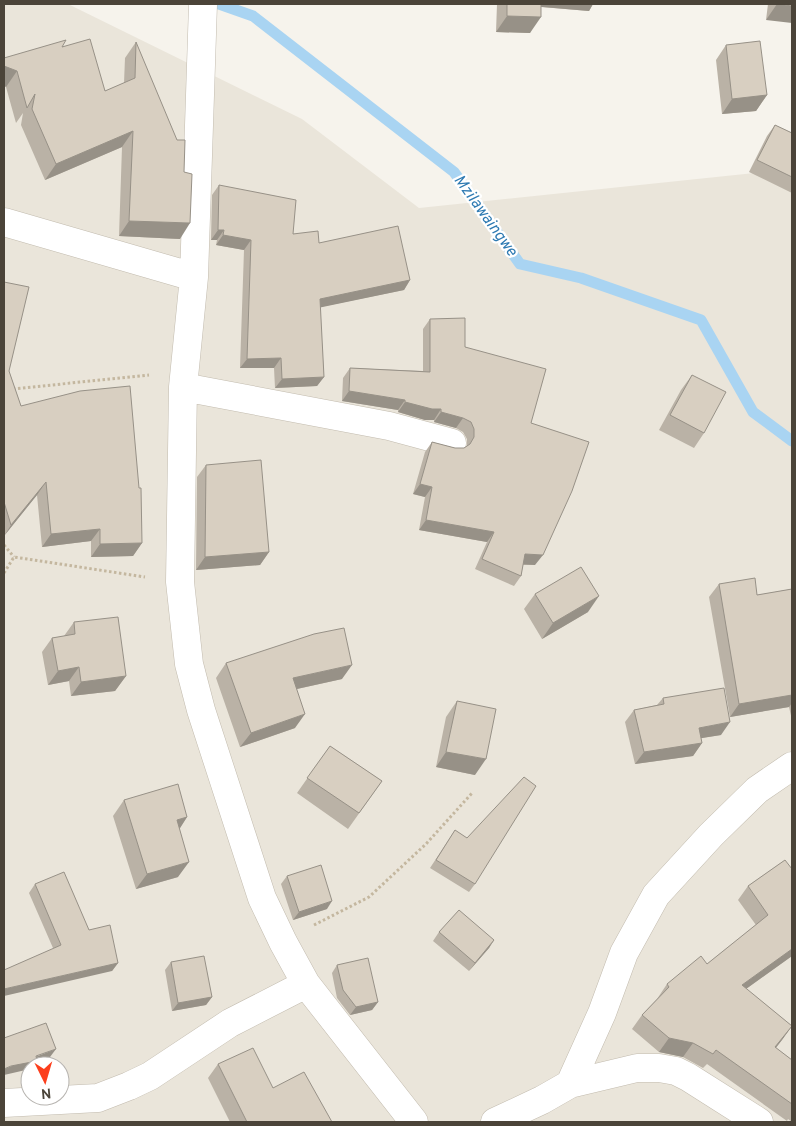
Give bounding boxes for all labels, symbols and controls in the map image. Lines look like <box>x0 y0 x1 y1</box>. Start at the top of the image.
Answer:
water label: Mzilawaingwe <box>449 171 522 261</box>
north arrow <box>20 1056 70 1106</box>
text: N <box>40 1084 52 1101</box>

